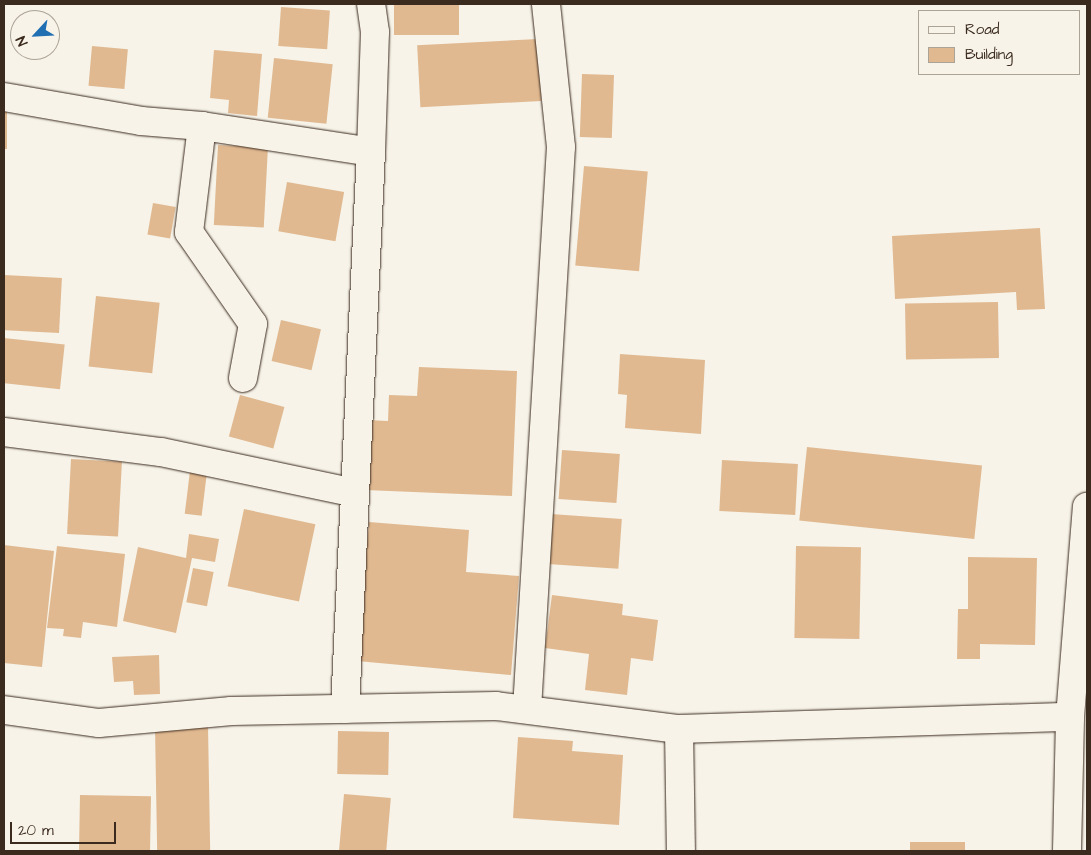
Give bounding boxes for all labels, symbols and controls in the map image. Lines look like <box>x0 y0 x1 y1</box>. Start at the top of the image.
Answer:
north arrow <box>10 10 60 60</box>
legend <box>918 10 1081 75</box>
text: Road <box>965 19 999 40</box>
text: N <box>11 33 33 49</box>
text: Building <box>965 44 1013 65</box>
scale bar <box>12 812 119 844</box>
text: 20 m <box>18 820 54 841</box>

